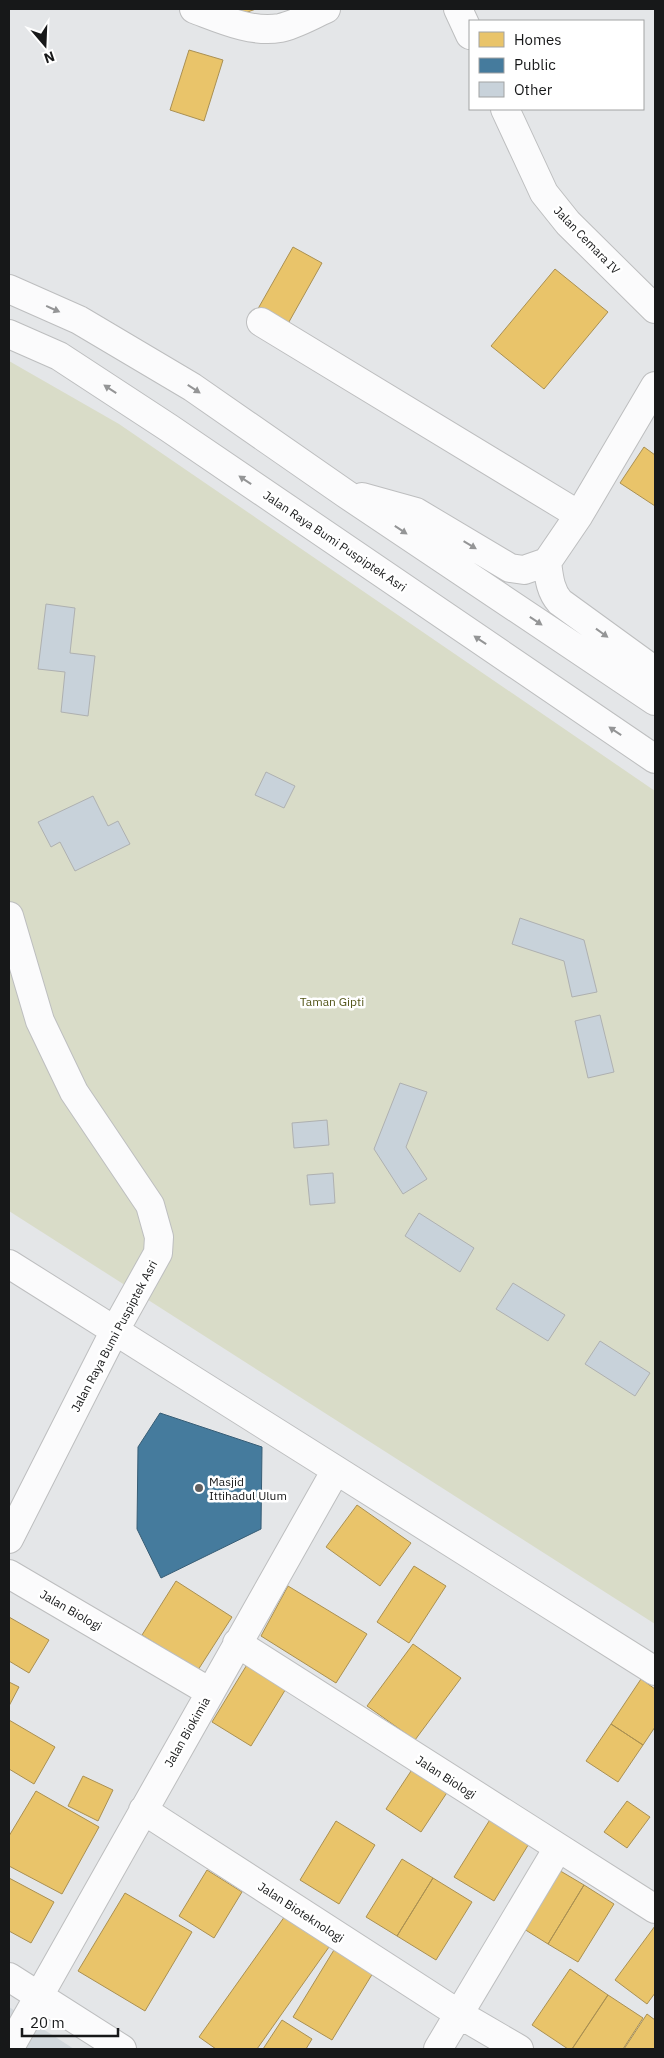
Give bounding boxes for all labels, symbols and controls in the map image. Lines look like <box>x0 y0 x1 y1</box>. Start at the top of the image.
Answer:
north arrow <box>20 20 70 70</box>
legend <box>469 20 644 110</box>
text: Homes <box>514 30 562 49</box>
text: N <box>42 47 57 67</box>
text: Public <box>514 55 556 74</box>
text: Other <box>514 80 553 99</box>
street label: Jalan Cemara IV <box>551 203 624 278</box>
one-way arrow <box>46 305 60 313</box>
one-way arrow <box>188 384 201 394</box>
one-way arrow <box>103 385 116 394</box>
one-way arrow <box>238 475 251 485</box>
street label: Jalan Raya Bumi Puspiptek Asri <box>261 487 409 595</box>
one-way arrow <box>394 526 407 535</box>
one-way arrow <box>464 540 477 549</box>
one-way arrow <box>529 616 542 626</box>
one-way arrow <box>595 627 608 638</box>
one-way arrow <box>474 635 487 645</box>
one-way arrow <box>608 726 622 736</box>
park label: Taman Gipti <box>300 994 364 1009</box>
street label: Jalan Raya Bumi Puspiptek Asri <box>68 1258 160 1414</box>
place label: Masjid Ittihadul Ulum <box>209 1474 287 1503</box>
marker: Masjid Ittihadul Ulum <box>193 1482 205 1494</box>
street label: Jalan Biologi <box>37 1586 105 1634</box>
street label: Jalan Biokimia <box>161 1694 213 1770</box>
street label: Jalan Biologi <box>413 1752 479 1802</box>
street label: Jalan Bioteknologi <box>255 1879 347 1945</box>
scale bar <box>22 2006 119 2038</box>
text: 20 m <box>30 2013 65 2032</box>

